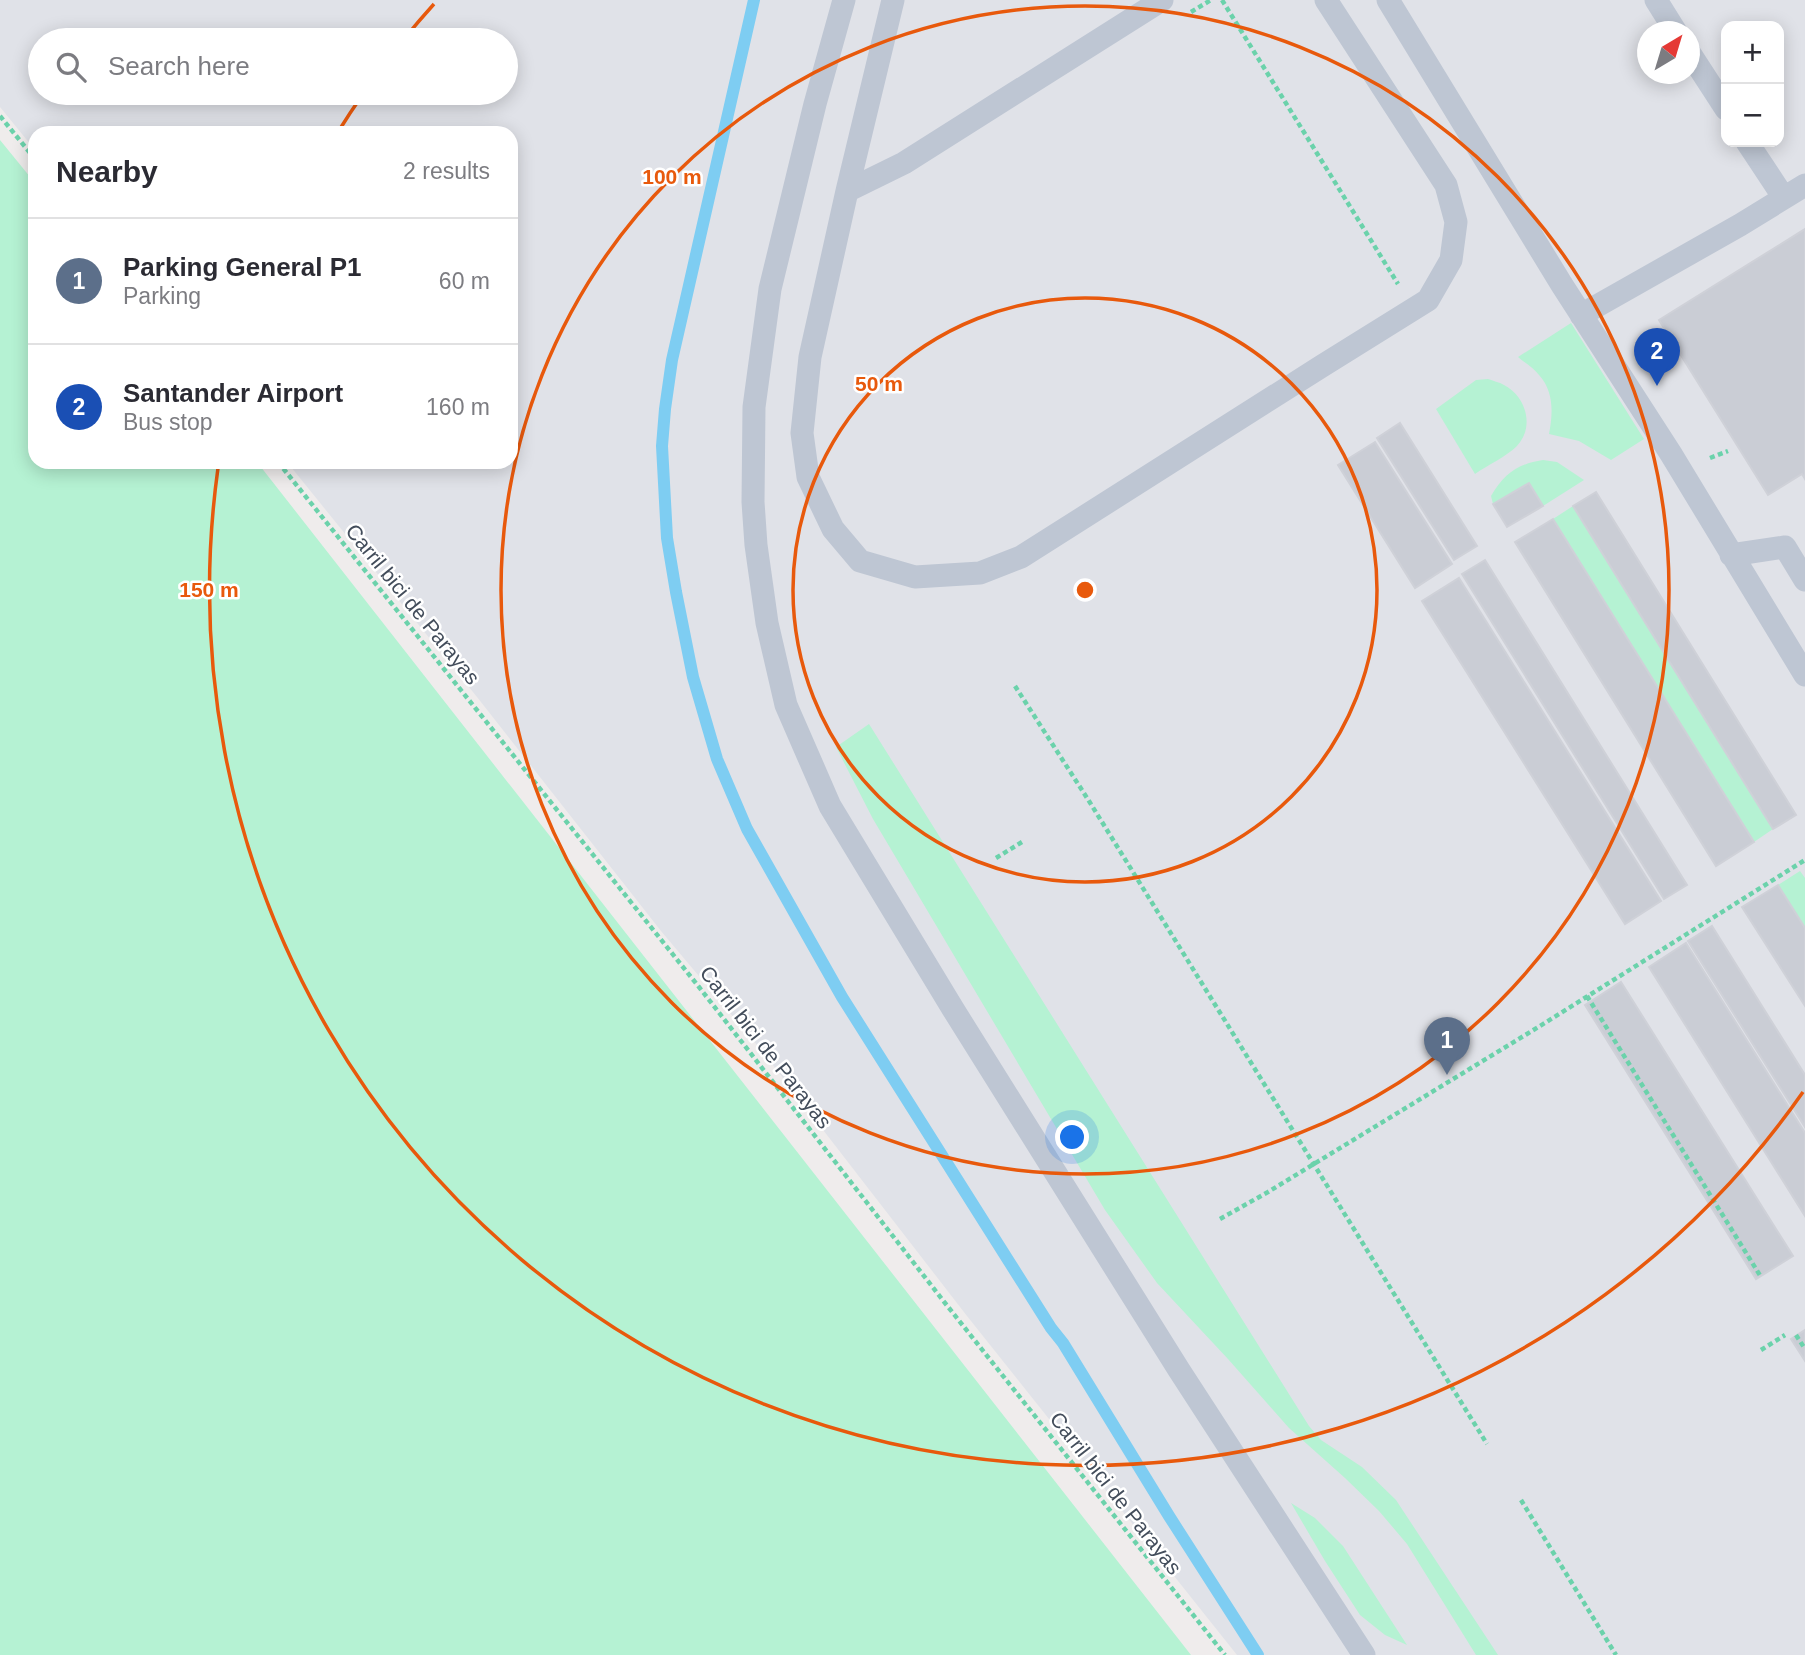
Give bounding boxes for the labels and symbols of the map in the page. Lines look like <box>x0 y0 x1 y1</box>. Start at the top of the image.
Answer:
north arrow <box>1637 21 1700 84</box>
text: 100 m <box>642 165 702 188</box>
pin: 2 <box>1634 328 1680 386</box>
text: 50 m <box>855 372 903 395</box>
street label: Carril bici de Parayas <box>341 519 485 689</box>
text: 150 m <box>179 578 239 601</box>
centre of rings <box>1073 578 1097 602</box>
street label: Carril bici de Parayas <box>696 961 836 1133</box>
pin: 1 <box>1424 1017 1470 1075</box>
your location <box>1055 1120 1089 1154</box>
street label: Carril bici de Parayas <box>1046 1407 1186 1579</box>

